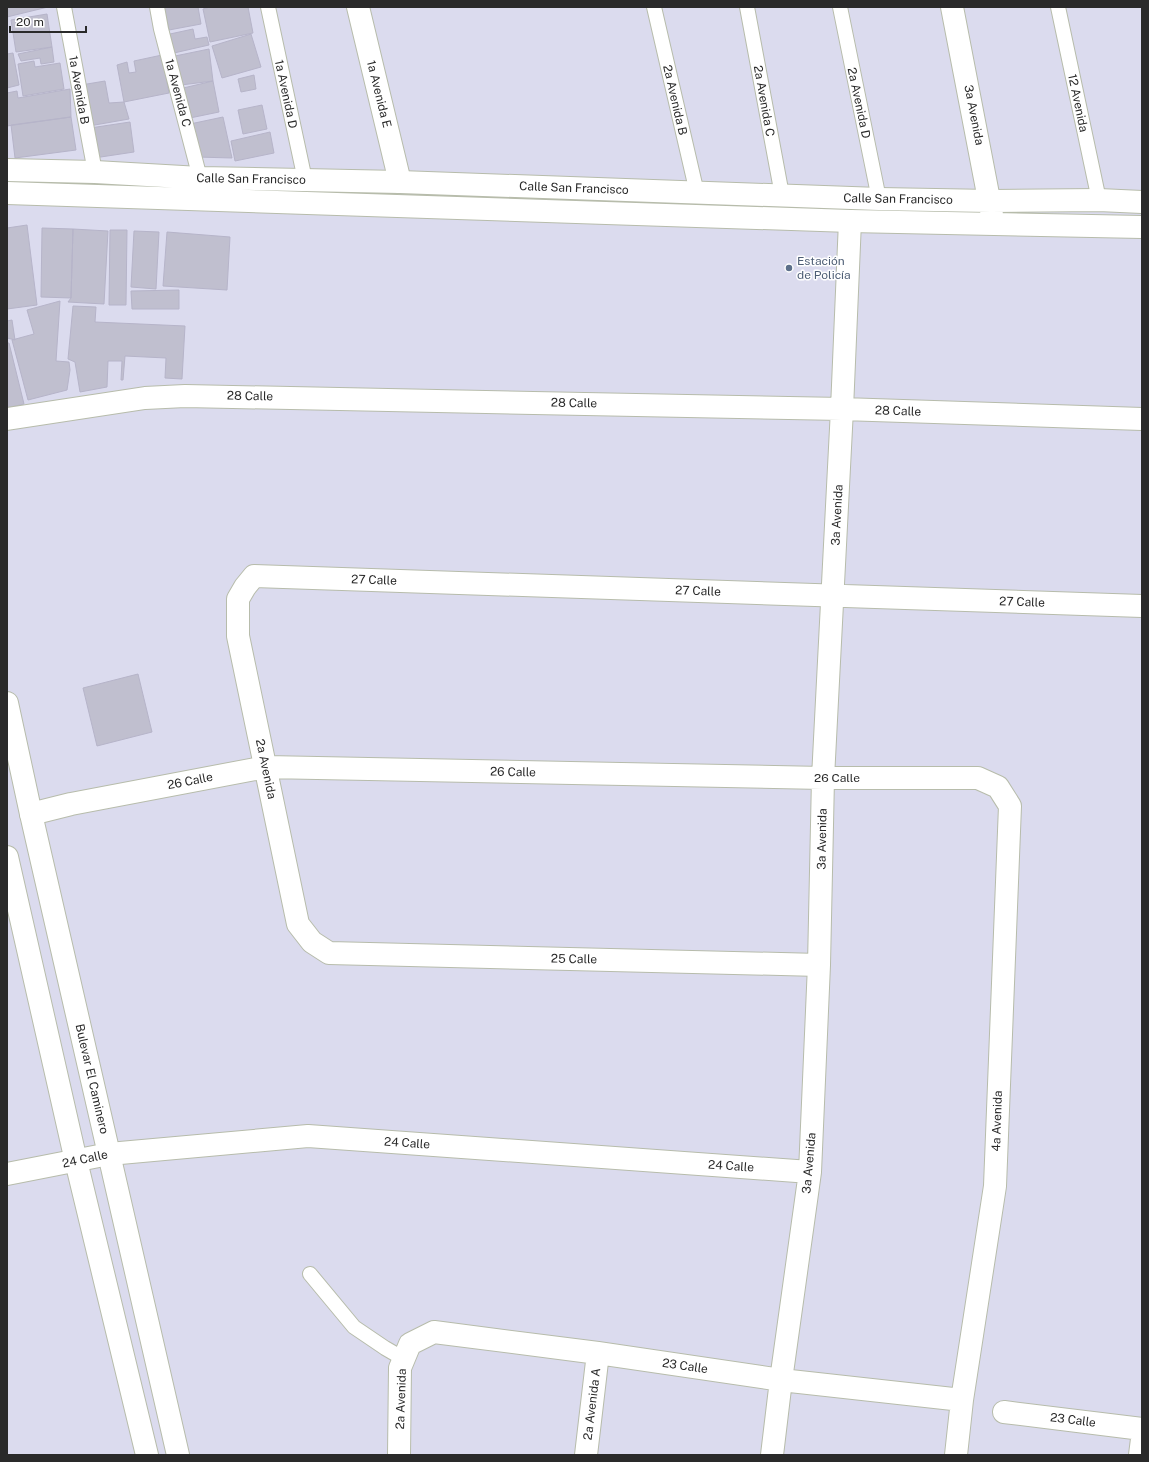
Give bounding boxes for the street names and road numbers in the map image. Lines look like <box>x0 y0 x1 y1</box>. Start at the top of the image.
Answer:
street label: 1a Avenida B <box>66 55 92 125</box>
street label: 1a Avenida C <box>162 57 194 129</box>
street label: 1a Avenida D <box>272 58 300 130</box>
street label: 1a Avenida E <box>364 59 394 129</box>
street label: 2a Avenida B <box>660 63 690 137</box>
street label: 2a Avenida C <box>751 64 777 138</box>
street label: 2a Avenida D <box>845 66 873 140</box>
street label: 12 Avenida <box>1065 73 1091 133</box>
street label: 3a Avenida <box>961 84 987 146</box>
street label: Calle San Francisco <box>196 171 306 187</box>
street label: Calle San Francisco <box>519 179 629 197</box>
street label: Calle San Francisco <box>843 191 953 207</box>
street label: 28 Calle <box>227 389 273 403</box>
street label: 28 Calle <box>551 396 597 410</box>
street label: 28 Calle <box>875 403 922 419</box>
street label: 3a Avenida <box>828 484 846 546</box>
street label: 27 Calle <box>351 572 397 588</box>
street label: 27 Calle <box>675 583 721 599</box>
street label: 27 Calle <box>999 594 1045 610</box>
street label: 2a Avenida <box>253 738 279 800</box>
street label: 26 Calle <box>490 765 536 779</box>
street label: 26 Calle <box>166 770 214 792</box>
street label: 26 Calle <box>814 771 860 785</box>
street label: 3a Avenida <box>814 808 830 870</box>
street label: 25 Calle <box>551 952 597 966</box>
street label: Bulevar El Caminero <box>73 1023 112 1136</box>
street label: 4a Avenida <box>989 1090 1005 1152</box>
street label: 3a Avenida <box>799 1132 819 1194</box>
street label: 24 Calle <box>384 1134 431 1152</box>
street label: 24 Calle <box>61 1147 109 1171</box>
street label: 24 Calle <box>708 1157 755 1175</box>
street label: 23 Calle <box>661 1356 709 1376</box>
street label: 2a Avenida A <box>581 1367 603 1441</box>
street label: 2a Avenida <box>393 1368 409 1430</box>
street label: 23 Calle <box>1049 1410 1097 1430</box>

